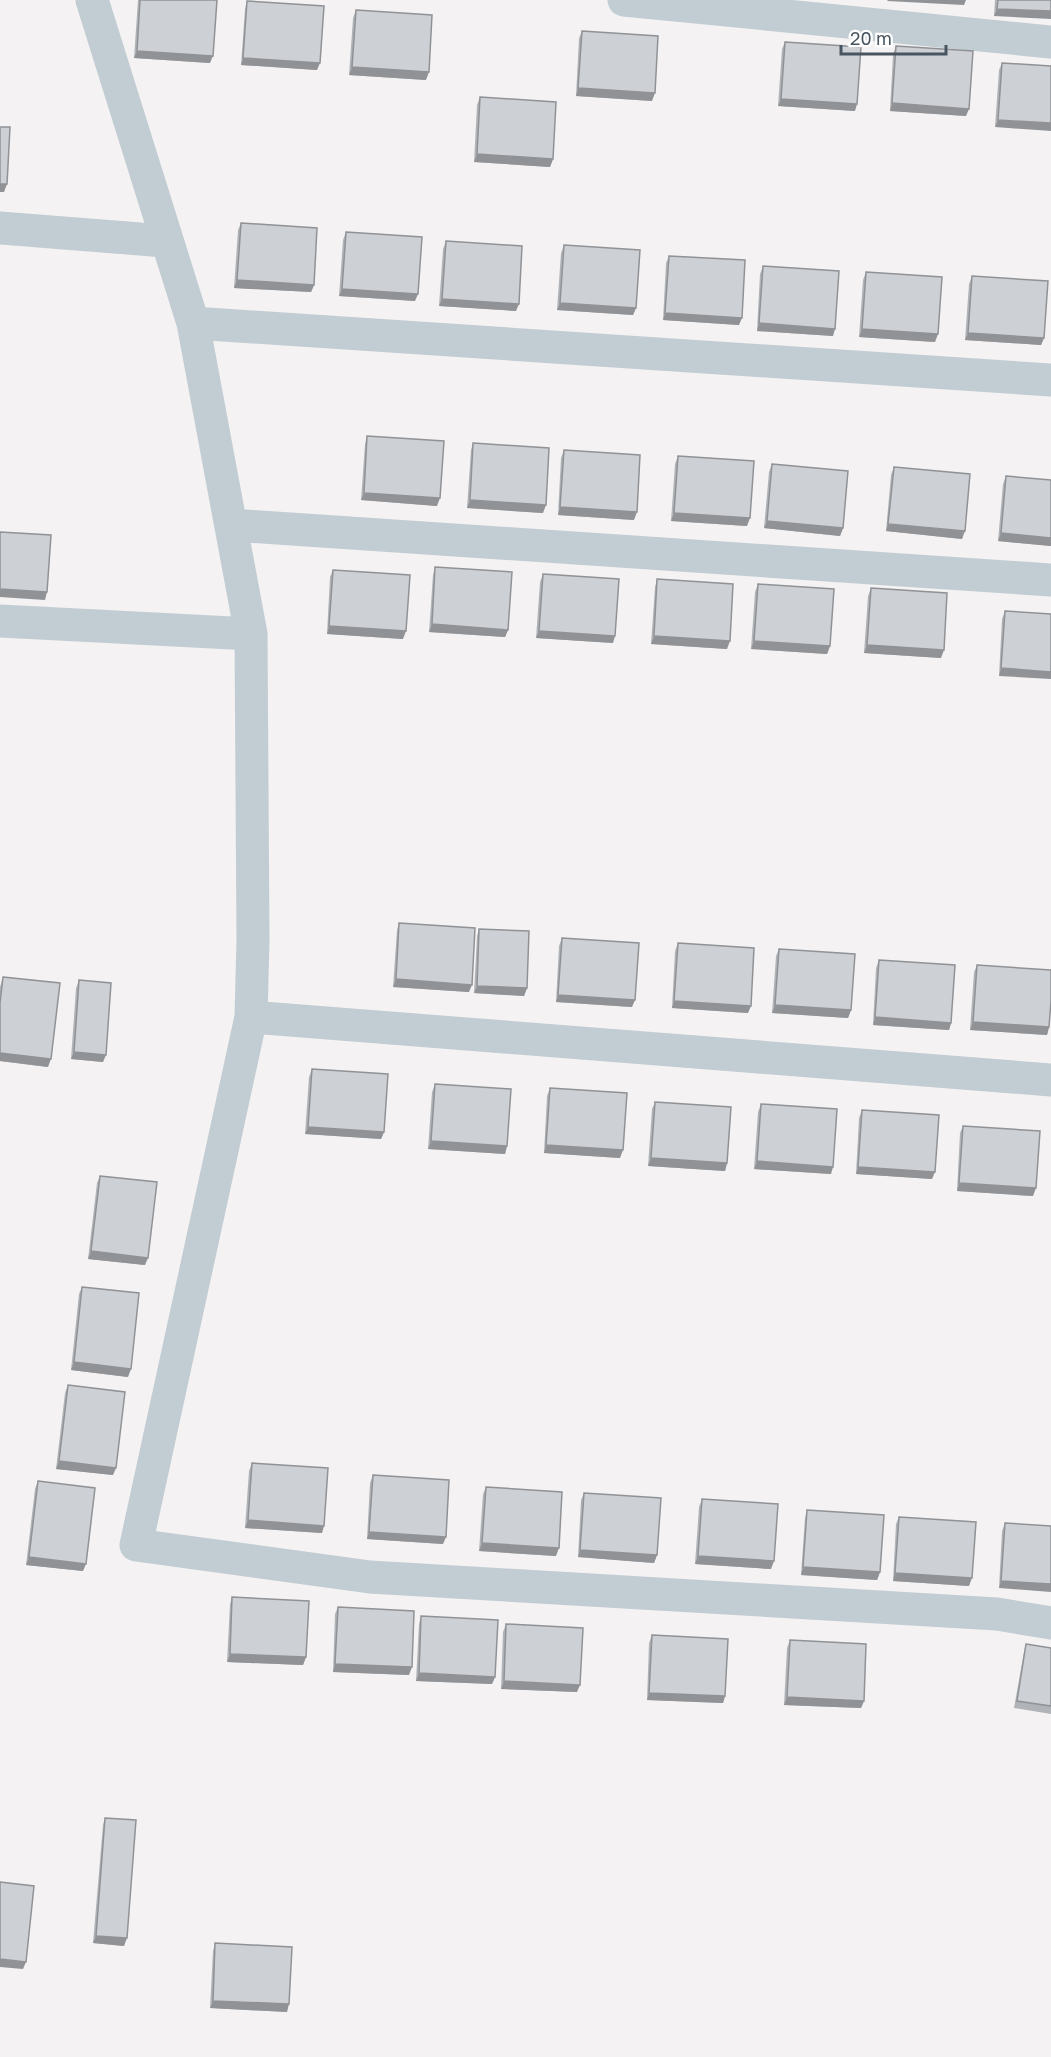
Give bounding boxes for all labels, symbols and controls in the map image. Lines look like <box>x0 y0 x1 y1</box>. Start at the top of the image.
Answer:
scale bar <box>841 18 946 56</box>
text: 20 m <box>850 27 892 49</box>

